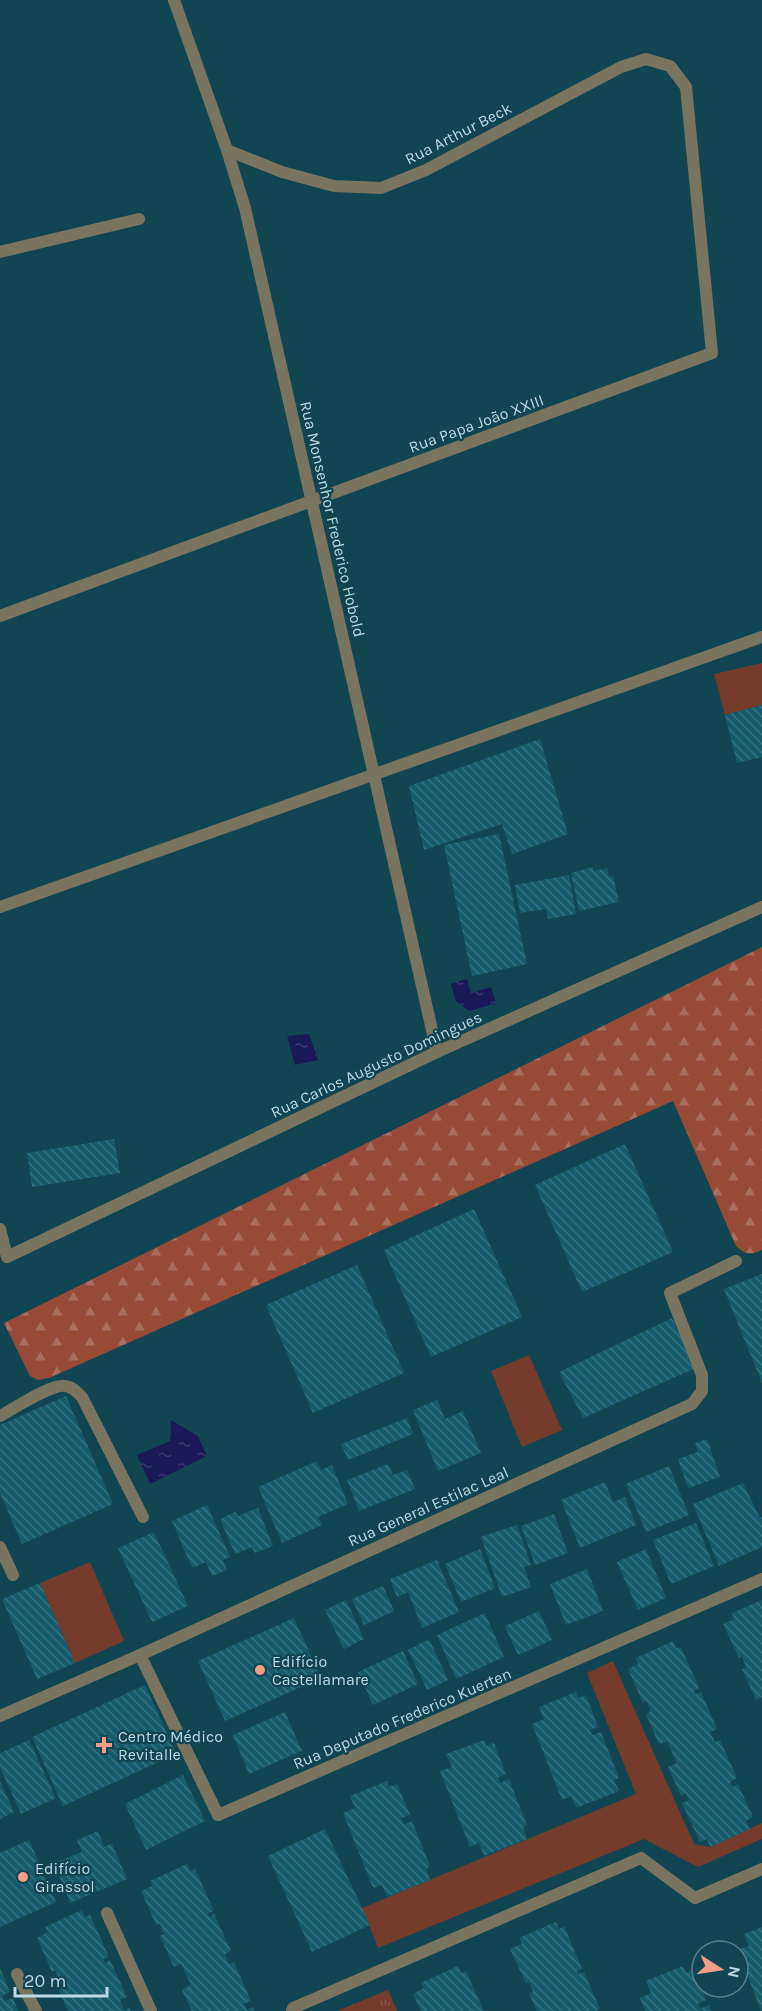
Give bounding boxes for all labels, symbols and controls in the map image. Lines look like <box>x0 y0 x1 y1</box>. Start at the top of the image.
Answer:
street label: Rua Arthur Beck <box>402 98 515 169</box>
street label: Rua Papa João XXIII <box>406 390 546 457</box>
street label: Rua Monsenhor Frederico Hobold <box>296 399 369 639</box>
street label: Rua Carlos Augusto Domingues <box>268 1007 485 1122</box>
street label: Rua General Estilac Leal <box>345 1462 511 1550</box>
place label: Edifício Castellamare <box>272 1652 369 1689</box>
marker: Edifício Castellamare <box>253 1663 267 1677</box>
street label: Rua Deputado Frederico Kuerten <box>290 1664 514 1773</box>
place label: Centro Médico Revitalle <box>118 1727 223 1764</box>
marker: Centro Médico Revitalle <box>95 1736 113 1754</box>
place label: Edifício Girassol <box>35 1859 95 1896</box>
marker: Edifício Girassol <box>16 1870 30 1884</box>
north arrow <box>690 1939 750 1999</box>
scale bar <box>15 1960 106 1998</box>
text: N <box>724 1964 745 1980</box>
text: 20 m <box>24 1970 66 1992</box>

